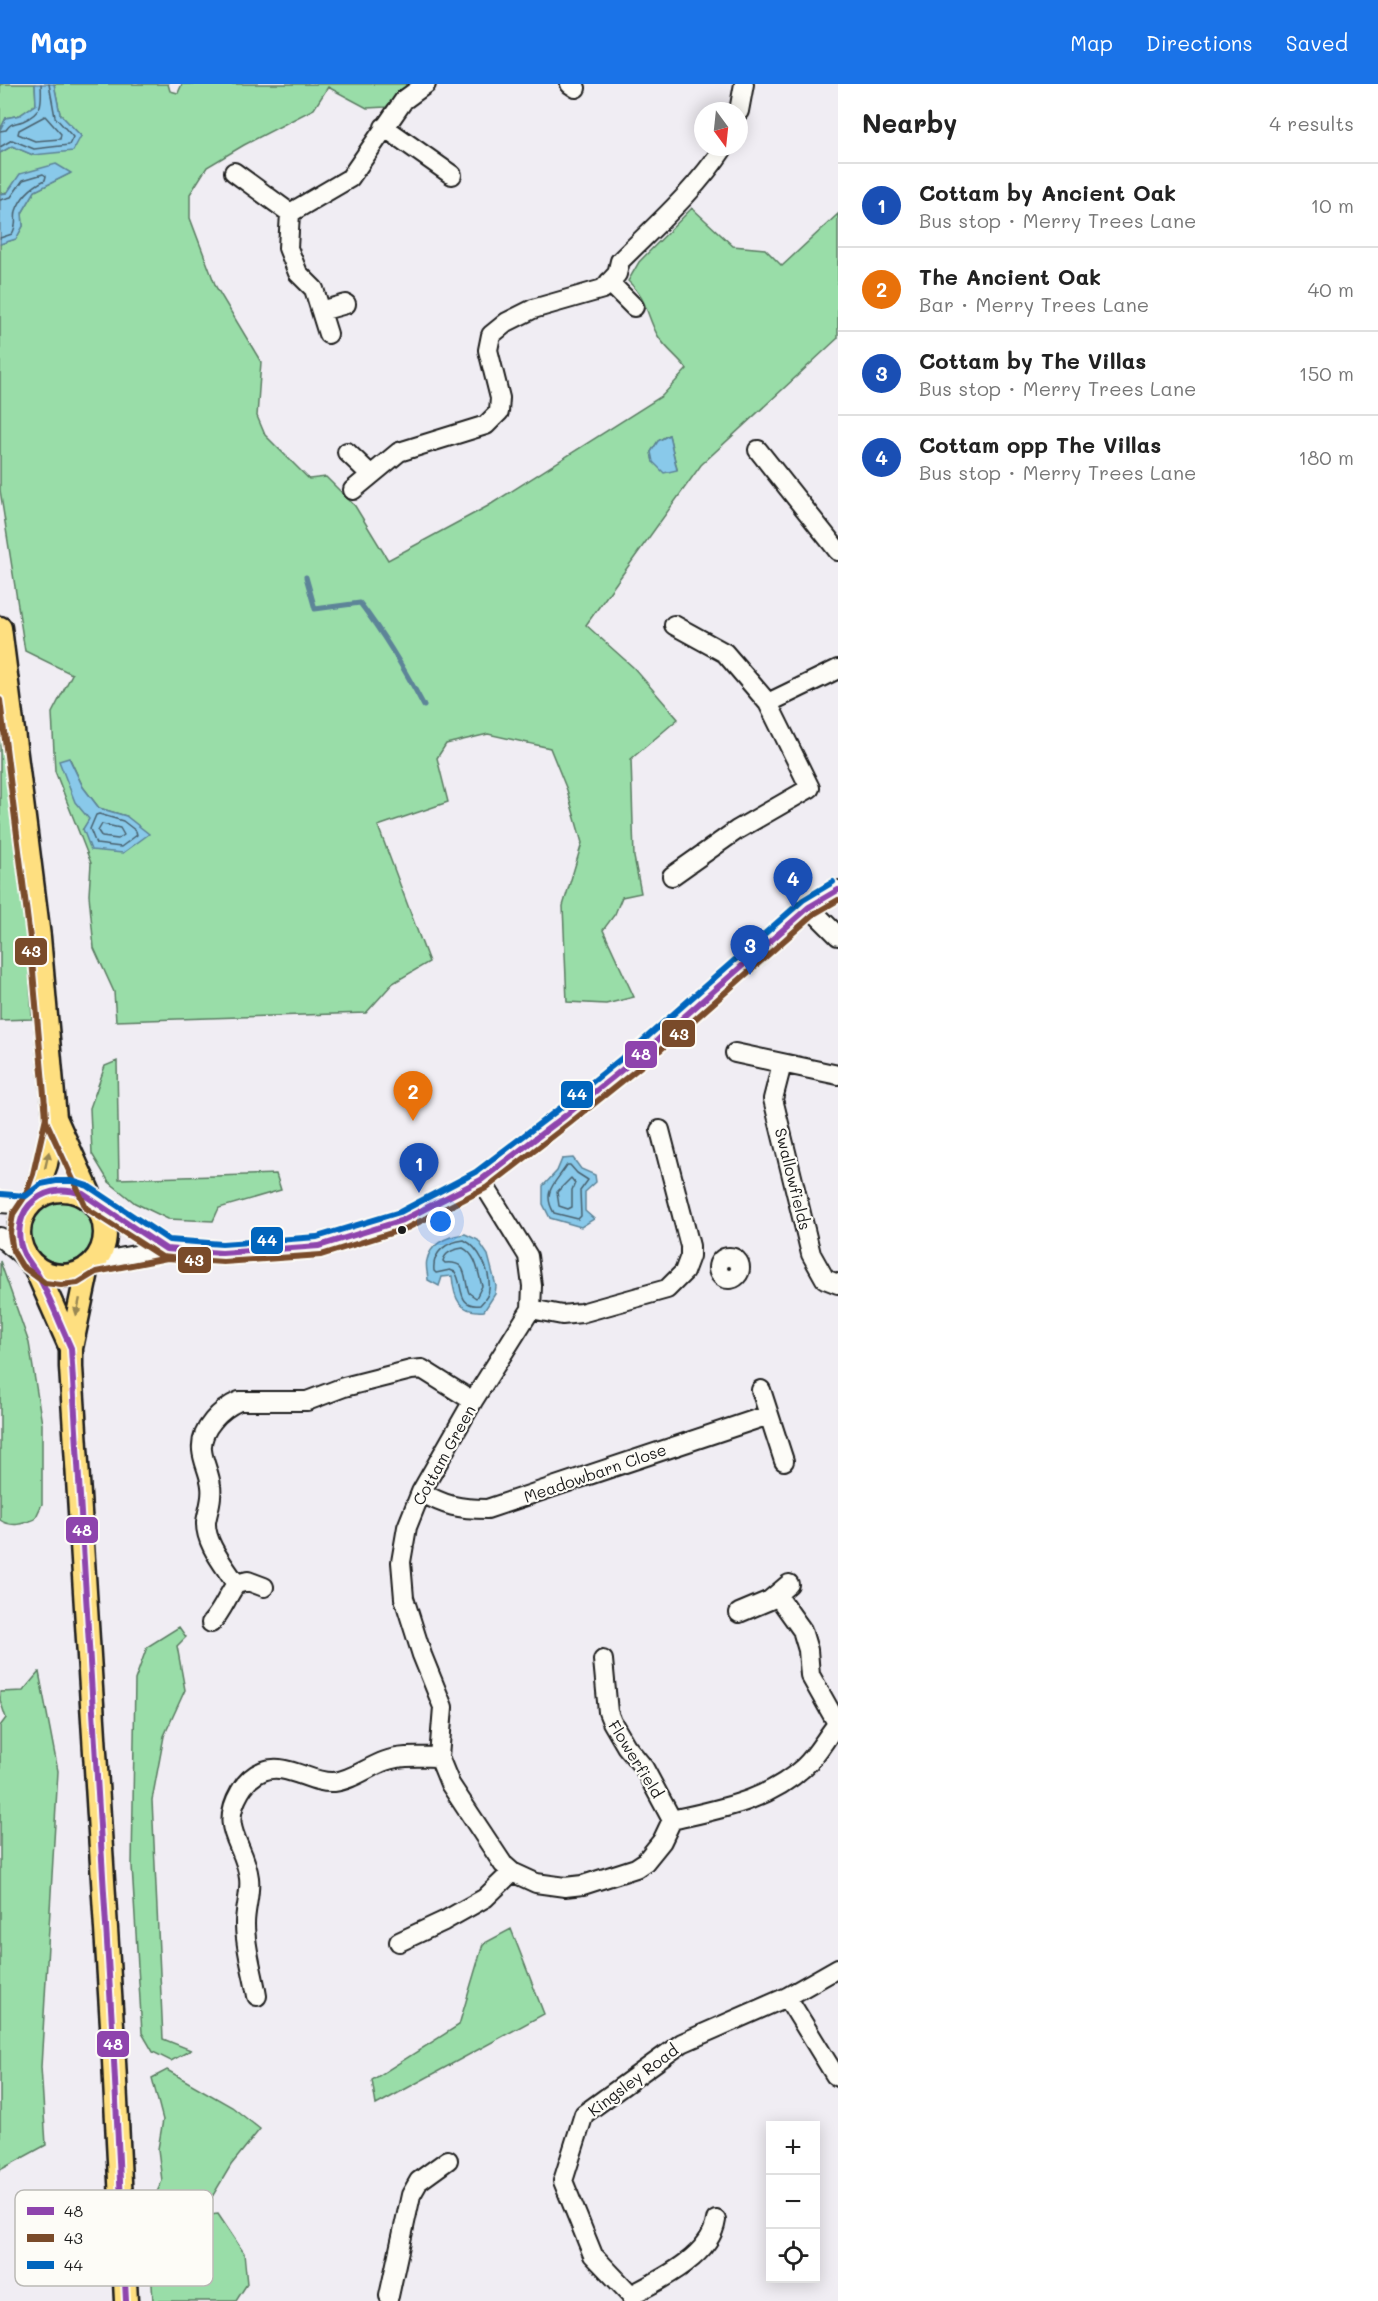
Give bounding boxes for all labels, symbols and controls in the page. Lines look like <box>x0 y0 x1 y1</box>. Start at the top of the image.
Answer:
text: Map <box>30 24 87 60</box>
text: Map <box>1070 29 1113 56</box>
text: Directions <box>1146 29 1253 56</box>
text: Saved <box>1286 29 1348 56</box>
north arrow <box>694 102 748 156</box>
text: Nearby <box>862 106 957 140</box>
text: 4 results <box>1269 110 1354 136</box>
text: Cottam by Ancient Oak <box>919 178 1176 207</box>
text: 1 <box>877 192 886 218</box>
text: 10 m <box>1310 192 1354 218</box>
text: Bus stop · Merry Trees Lane <box>919 207 1196 233</box>
text: The Ancient Oak <box>919 262 1101 291</box>
text: 2 <box>876 276 887 302</box>
text: 40 m <box>1308 276 1354 302</box>
text: Bar · Merry Trees Lane <box>919 291 1149 317</box>
text: Cottam by The Villas <box>919 346 1146 375</box>
text: 3 <box>876 360 888 386</box>
text: 150 m <box>1299 360 1354 386</box>
text: Bus stop · Merry Trees Lane <box>919 375 1196 401</box>
text: Cottam opp The Villas <box>919 430 1161 459</box>
text: 4 <box>875 444 888 470</box>
text: 180 m <box>1298 444 1354 470</box>
text: Bus stop · Merry Trees Lane <box>919 459 1196 485</box>
pin: 4 <box>774 858 812 908</box>
pin: 3 <box>730 926 770 975</box>
line badge: 43 <box>14 937 48 966</box>
text: 43 <box>21 940 41 961</box>
line badge: 43 <box>661 1019 696 1048</box>
text: 43 <box>669 1023 689 1044</box>
line badge: 48 <box>624 1040 658 1069</box>
text: 48 <box>631 1043 651 1064</box>
pin: 2 <box>394 1072 432 1121</box>
line badge: 44 <box>560 1080 594 1109</box>
text: 44 <box>567 1083 587 1104</box>
street label: Swallowfields <box>771 1126 816 1232</box>
pin: 1 <box>400 1144 438 1193</box>
one-way arrow <box>42 1151 52 1169</box>
your location <box>426 1207 455 1236</box>
unlabelled marker <box>396 1224 408 1236</box>
line badge: 44 <box>250 1226 284 1255</box>
text: 44 <box>257 1229 277 1250</box>
line badge: 43 <box>177 1246 212 1274</box>
text: 43 <box>184 1249 204 1270</box>
one-way arrow <box>73 1298 82 1317</box>
street label: Cottam Green <box>407 1401 480 1509</box>
street label: Meadowbarn Close <box>521 1438 669 1507</box>
line badge: 48 <box>65 1516 99 1544</box>
text: 48 <box>72 1519 92 1540</box>
street label: Flowerfield <box>604 1716 669 1802</box>
line badge: 48 <box>96 2030 130 2058</box>
text: 48 <box>103 2033 123 2054</box>
street label: Kingsley Road <box>583 2039 682 2120</box>
map controls <box>766 2121 820 2283</box>
button: + <box>766 2121 820 2175</box>
button: − <box>766 2175 820 2229</box>
legend <box>15 2190 213 2286</box>
text: 48 <box>64 2200 83 2221</box>
text: 43 <box>64 2227 83 2248</box>
button: locate <box>766 2229 820 2283</box>
text: 44 <box>64 2254 83 2275</box>

